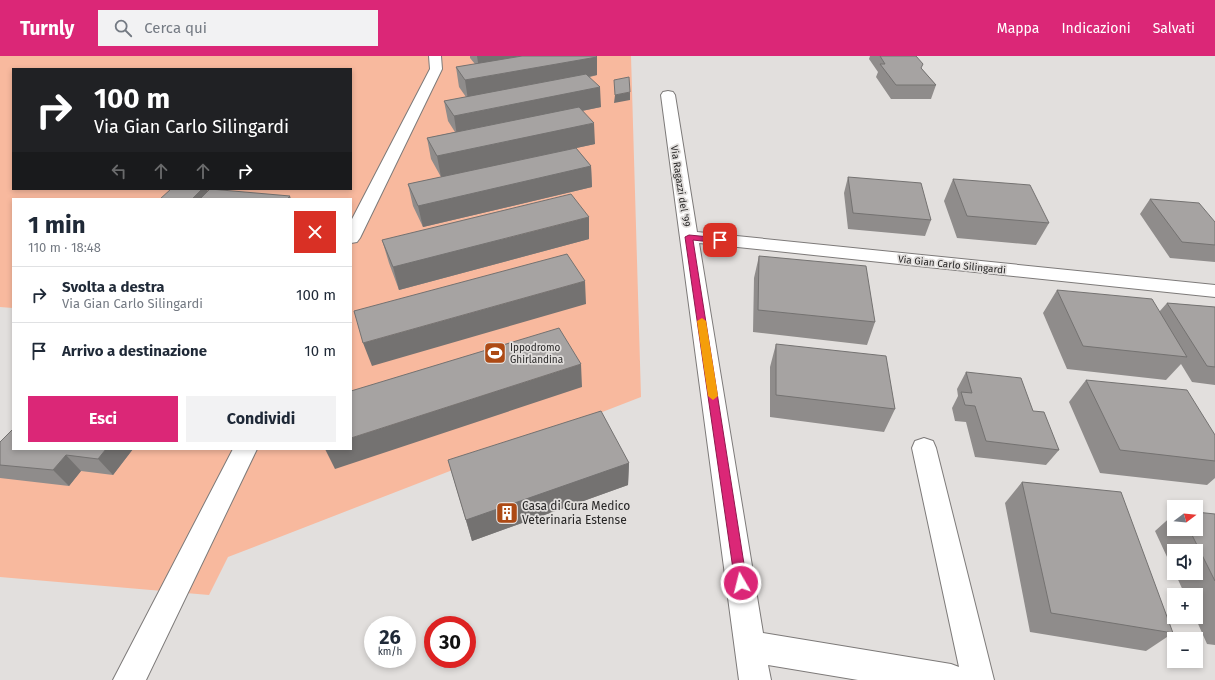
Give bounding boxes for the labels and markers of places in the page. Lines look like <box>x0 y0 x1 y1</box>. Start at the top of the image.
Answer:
pin <box>703 223 737 257</box>
sports icon: Ippodromo Ghirlandina <box>482 340 508 366</box>
place label: Ippodromo Ghirlandina <box>510 342 563 366</box>
place label: Casa di Cura Medico Veterinaria Estense <box>522 499 630 527</box>
building icon: Casa di Cura Medico Veterinaria Estense <box>494 500 520 526</box>

